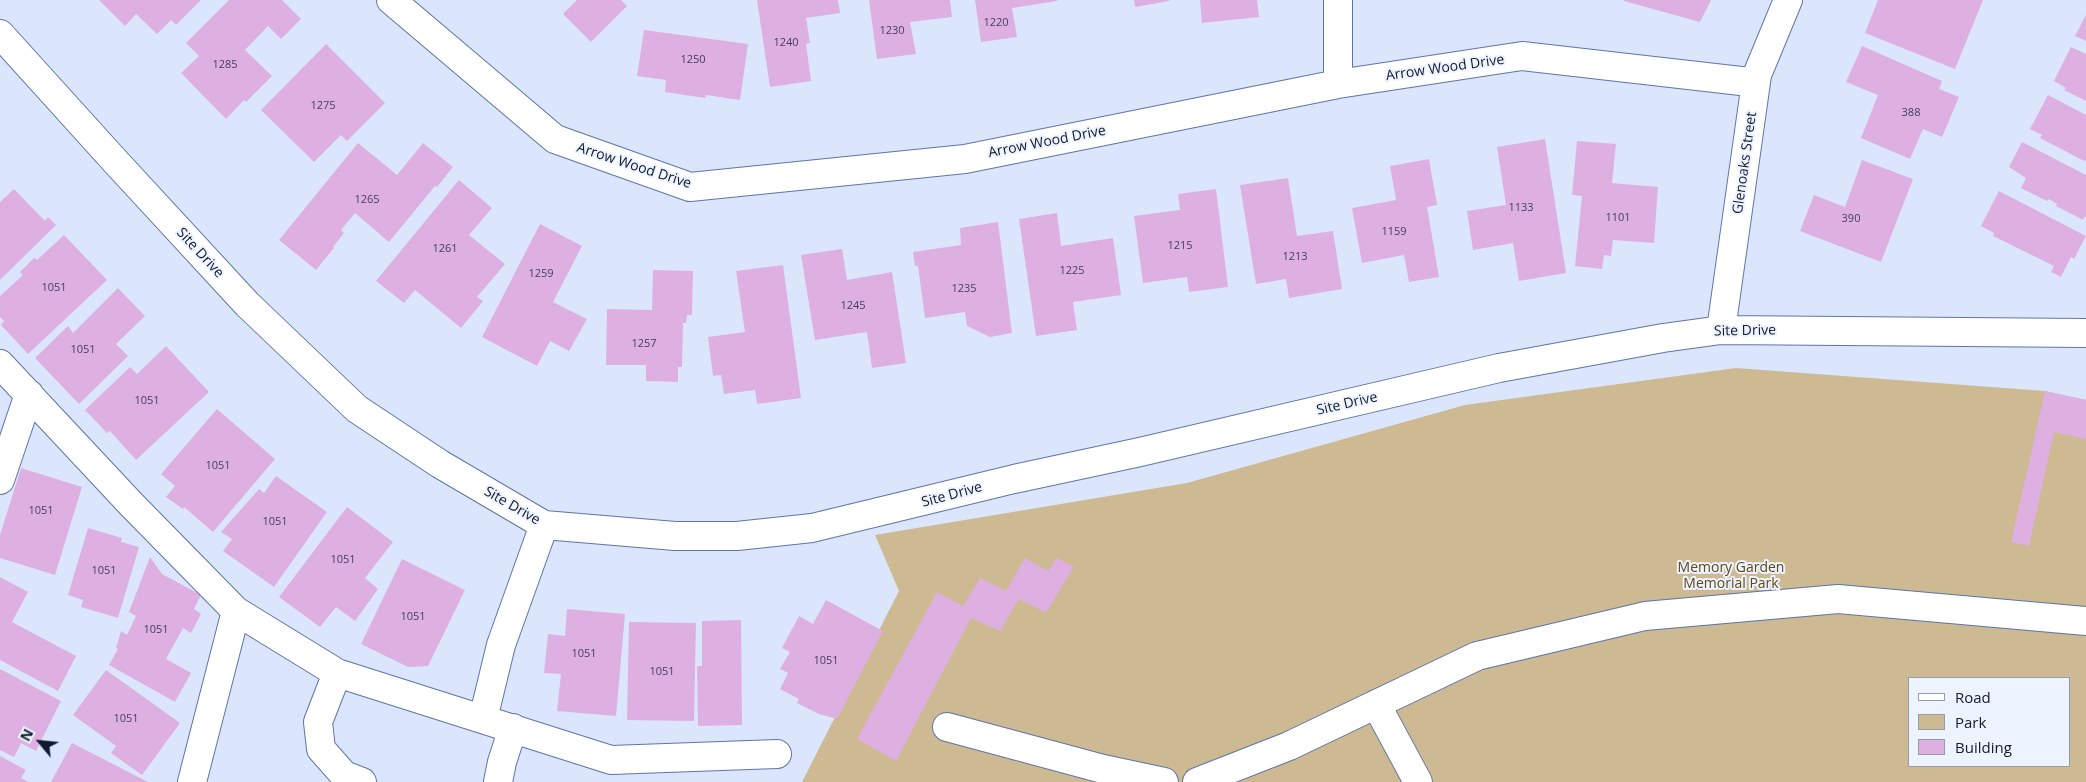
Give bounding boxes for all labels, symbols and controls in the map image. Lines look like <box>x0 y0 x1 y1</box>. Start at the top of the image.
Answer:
house number: 1220 <box>983 16 1009 30</box>
house number: 1230 <box>879 24 905 38</box>
house number: 1240 <box>773 36 799 50</box>
street label: Arrow Wood Drive <box>1385 51 1505 85</box>
house number: 1250 <box>680 53 706 67</box>
house number: 1285 <box>212 58 238 72</box>
house number: 1275 <box>310 99 336 113</box>
house number: 388 <box>1902 106 1920 120</box>
street label: Glenoaks Street <box>1730 111 1760 215</box>
street label: Arrow Wood Drive <box>987 122 1107 162</box>
street label: Arrow Wood Drive <box>575 140 693 192</box>
house number: 1265 <box>354 193 380 207</box>
house number: 1133 <box>1508 201 1534 215</box>
house number: 1101 <box>1605 211 1631 225</box>
house number: 390 <box>1842 212 1860 226</box>
street label: Site Drive <box>173 225 227 281</box>
house number: 1159 <box>1381 225 1407 239</box>
house number: 1215 <box>1167 239 1193 253</box>
house number: 1261 <box>432 242 458 256</box>
house number: 1213 <box>1282 250 1308 264</box>
house number: 1225 <box>1059 264 1085 278</box>
house number: 1259 <box>528 267 554 281</box>
house number: 1051 <box>41 281 67 295</box>
house number: 1235 <box>951 282 977 296</box>
house number: 1245 <box>840 299 866 313</box>
street label: Site Drive <box>1714 322 1776 340</box>
house number: 1257 <box>631 337 657 351</box>
house number: 1051 <box>70 343 96 357</box>
street label: Site Drive <box>1315 389 1379 419</box>
house number: 1051 <box>134 394 160 408</box>
house number: 1051 <box>205 459 231 473</box>
street label: Site Drive <box>920 479 984 511</box>
street label: Site Drive <box>481 483 543 529</box>
house number: 1051 <box>28 504 54 518</box>
house number: 1051 <box>262 515 288 529</box>
house number: 1051 <box>330 553 356 567</box>
park label: Memory Garden Memorial Park <box>1678 560 1784 592</box>
house number: 1051 <box>91 564 117 578</box>
house number: 1051 <box>400 610 426 624</box>
house number: 1051 <box>143 623 169 637</box>
house number: 1051 <box>571 647 597 661</box>
house number: 1051 <box>813 654 839 668</box>
house number: 1051 <box>649 665 675 679</box>
legend <box>1908 677 2071 767</box>
text: Road <box>1955 687 1991 707</box>
house number: 1051 <box>113 712 139 726</box>
text: Park <box>1955 712 1986 732</box>
north arrow <box>15 717 65 767</box>
text: N <box>15 725 37 744</box>
text: Building <box>1955 737 2012 757</box>

